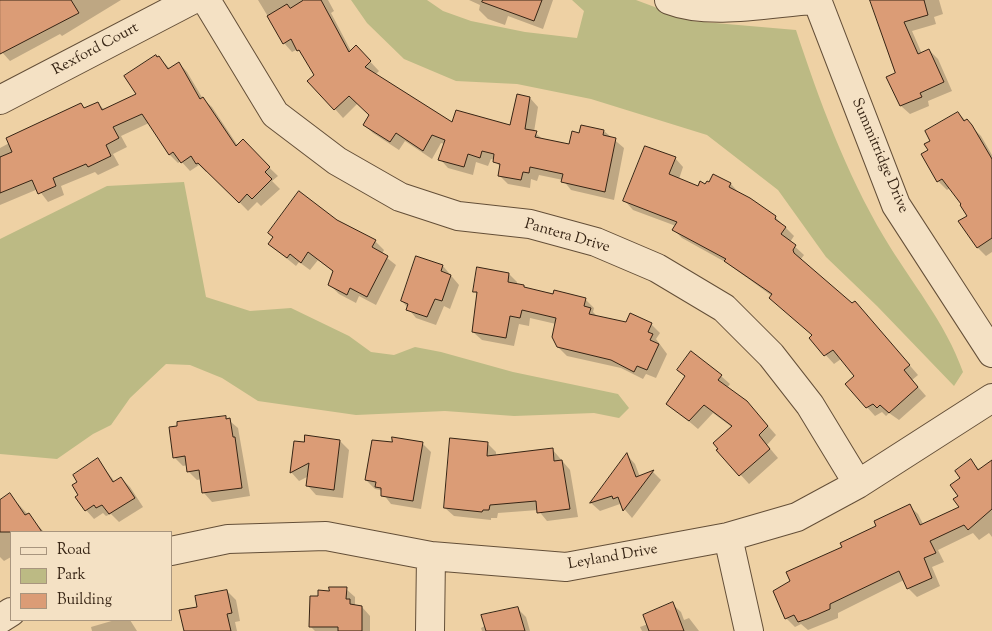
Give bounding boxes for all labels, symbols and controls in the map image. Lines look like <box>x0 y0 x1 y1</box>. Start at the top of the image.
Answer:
street label: Rexford Court <box>50 20 142 80</box>
street label: Summitridge Drive <box>847 96 911 216</box>
street label: Pantera Drive <box>522 216 612 258</box>
legend <box>10 531 172 621</box>
text: Road <box>57 540 91 561</box>
street label: Leyland Drive <box>567 541 659 575</box>
text: Park <box>57 565 86 586</box>
text: Building <box>57 590 112 611</box>

